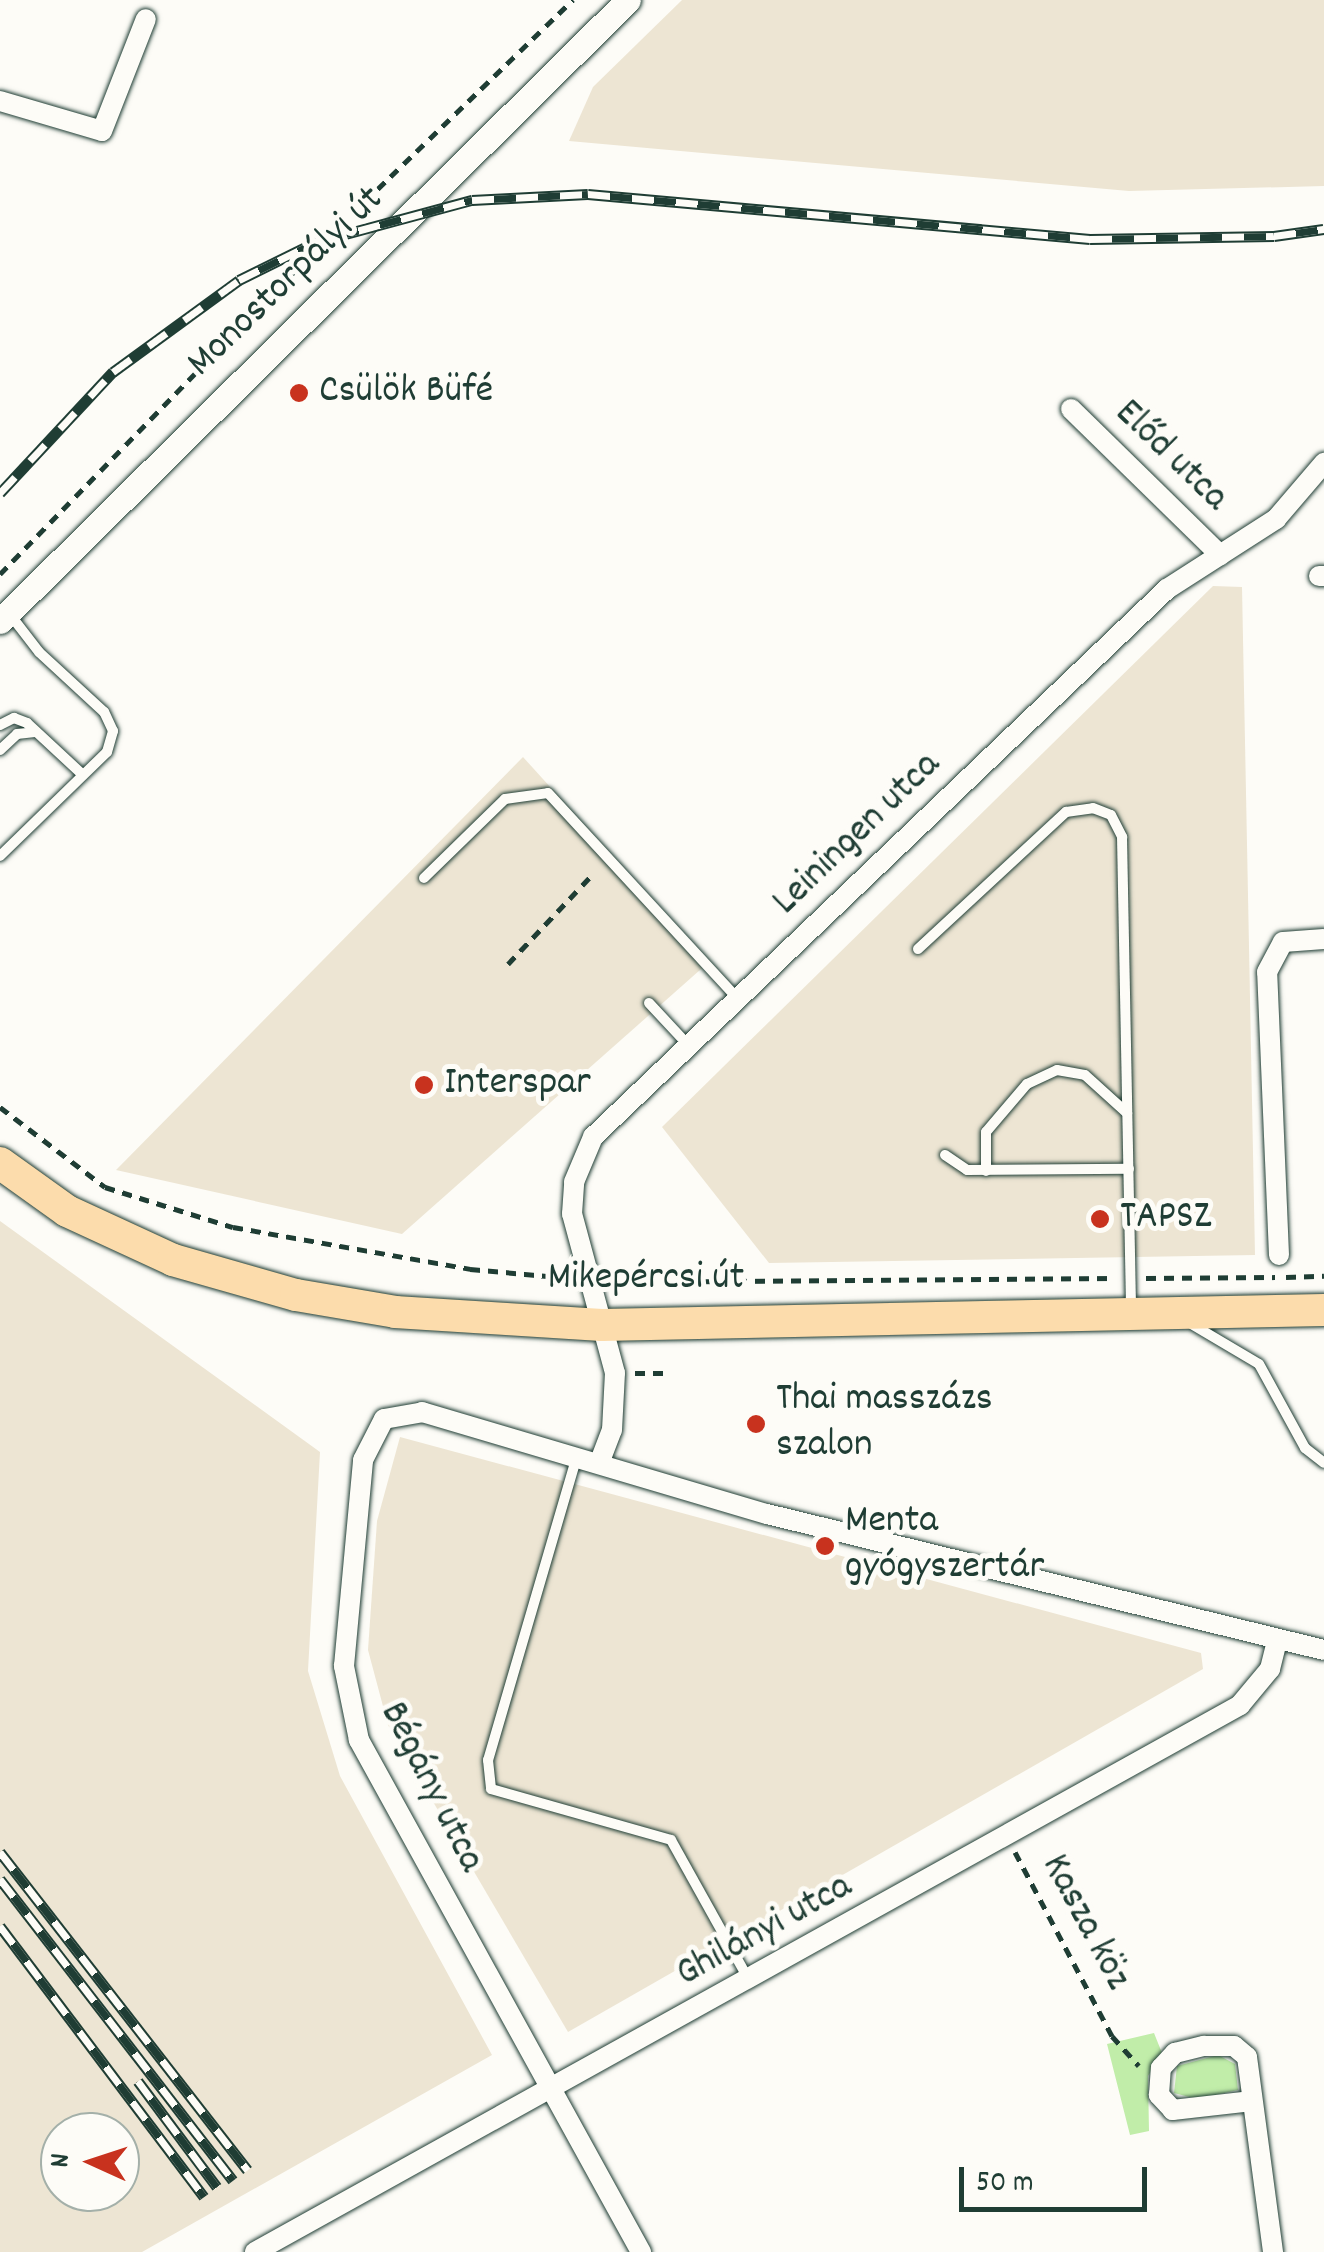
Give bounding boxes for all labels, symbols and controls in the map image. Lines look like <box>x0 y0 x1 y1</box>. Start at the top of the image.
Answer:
street label: Monostorpályi út <box>179 177 395 389</box>
place label: Csülök Büfé <box>319 369 493 417</box>
marker: Csülök Büfé <box>288 382 310 404</box>
street label: Előd utca <box>1103 391 1237 523</box>
street label: Leiningen utca <box>764 743 952 927</box>
place label: Interspar <box>444 1061 591 1109</box>
marker: Interspar <box>413 1074 435 1096</box>
place label: TAPSZ <box>1120 1195 1211 1243</box>
marker: TAPSZ <box>1089 1208 1111 1230</box>
street label: Mikepércsi út <box>548 1256 744 1304</box>
place label: Thai masszázs szalon <box>776 1377 993 1471</box>
marker: Thai masszázs szalon <box>745 1413 767 1435</box>
place label: Menta gyógyszertár <box>845 1499 1044 1593</box>
marker: Menta gyógyszertár <box>814 1535 836 1557</box>
street label: Bégány utca <box>367 1695 493 1881</box>
street label: Kasza köz <box>1028 1847 1140 1999</box>
street label: Ghilányi utca <box>669 1864 861 2000</box>
north arrow <box>40 2112 140 2212</box>
scale bar <box>964 2147 1152 2209</box>
text: N <box>42 2153 82 2168</box>
text: 50 m <box>976 2163 1034 2206</box>

